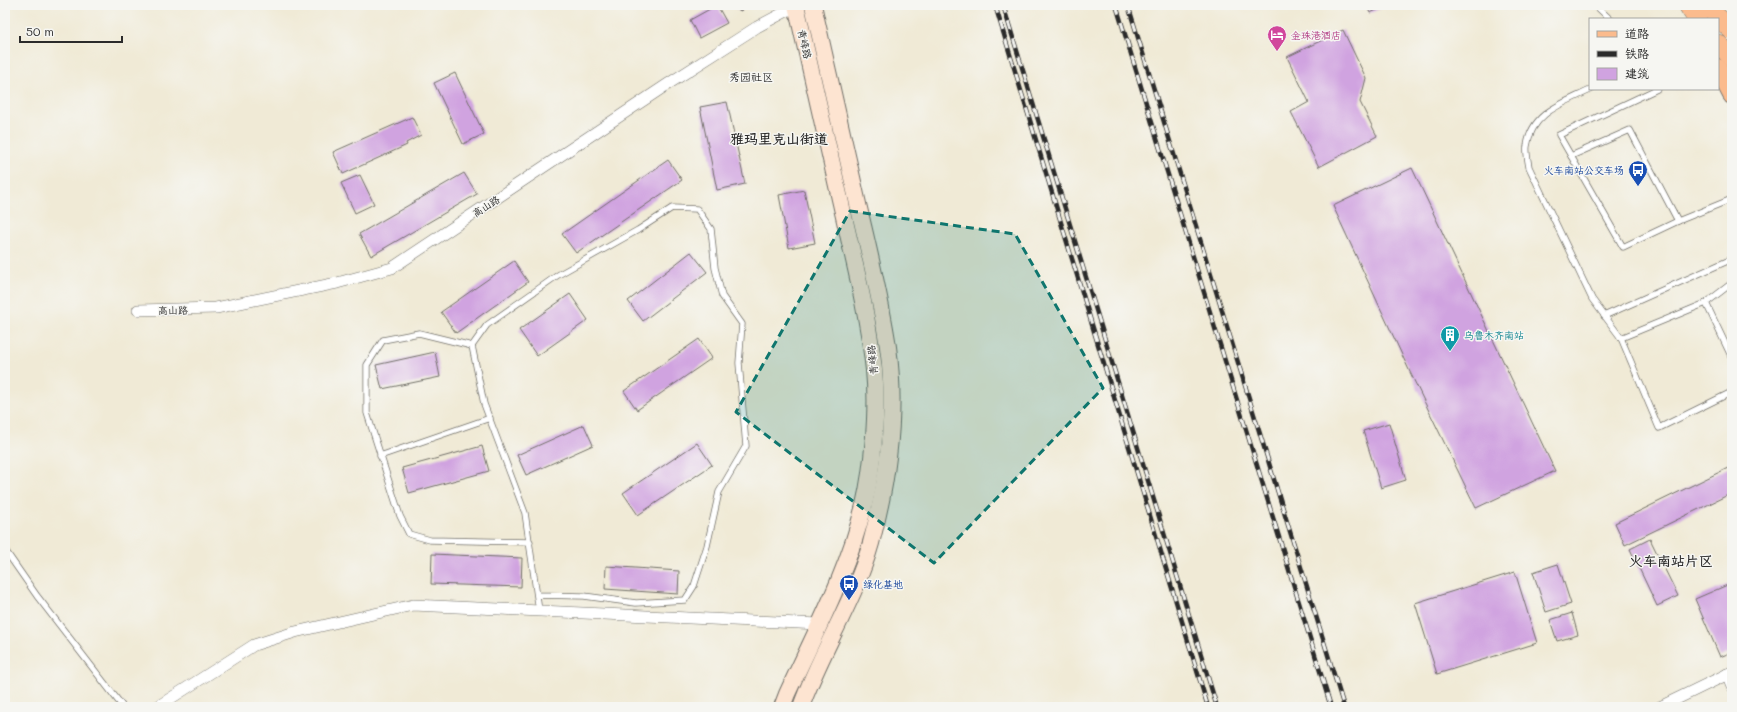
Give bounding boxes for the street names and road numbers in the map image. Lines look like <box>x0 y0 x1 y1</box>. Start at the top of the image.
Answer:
street label: 青峰路 <box>795 28 815 60</box>
street label: 高山路 <box>470 192 502 220</box>
street label: 高山路 <box>158 303 188 317</box>
street label: 青峰路 <box>863 344 881 376</box>

